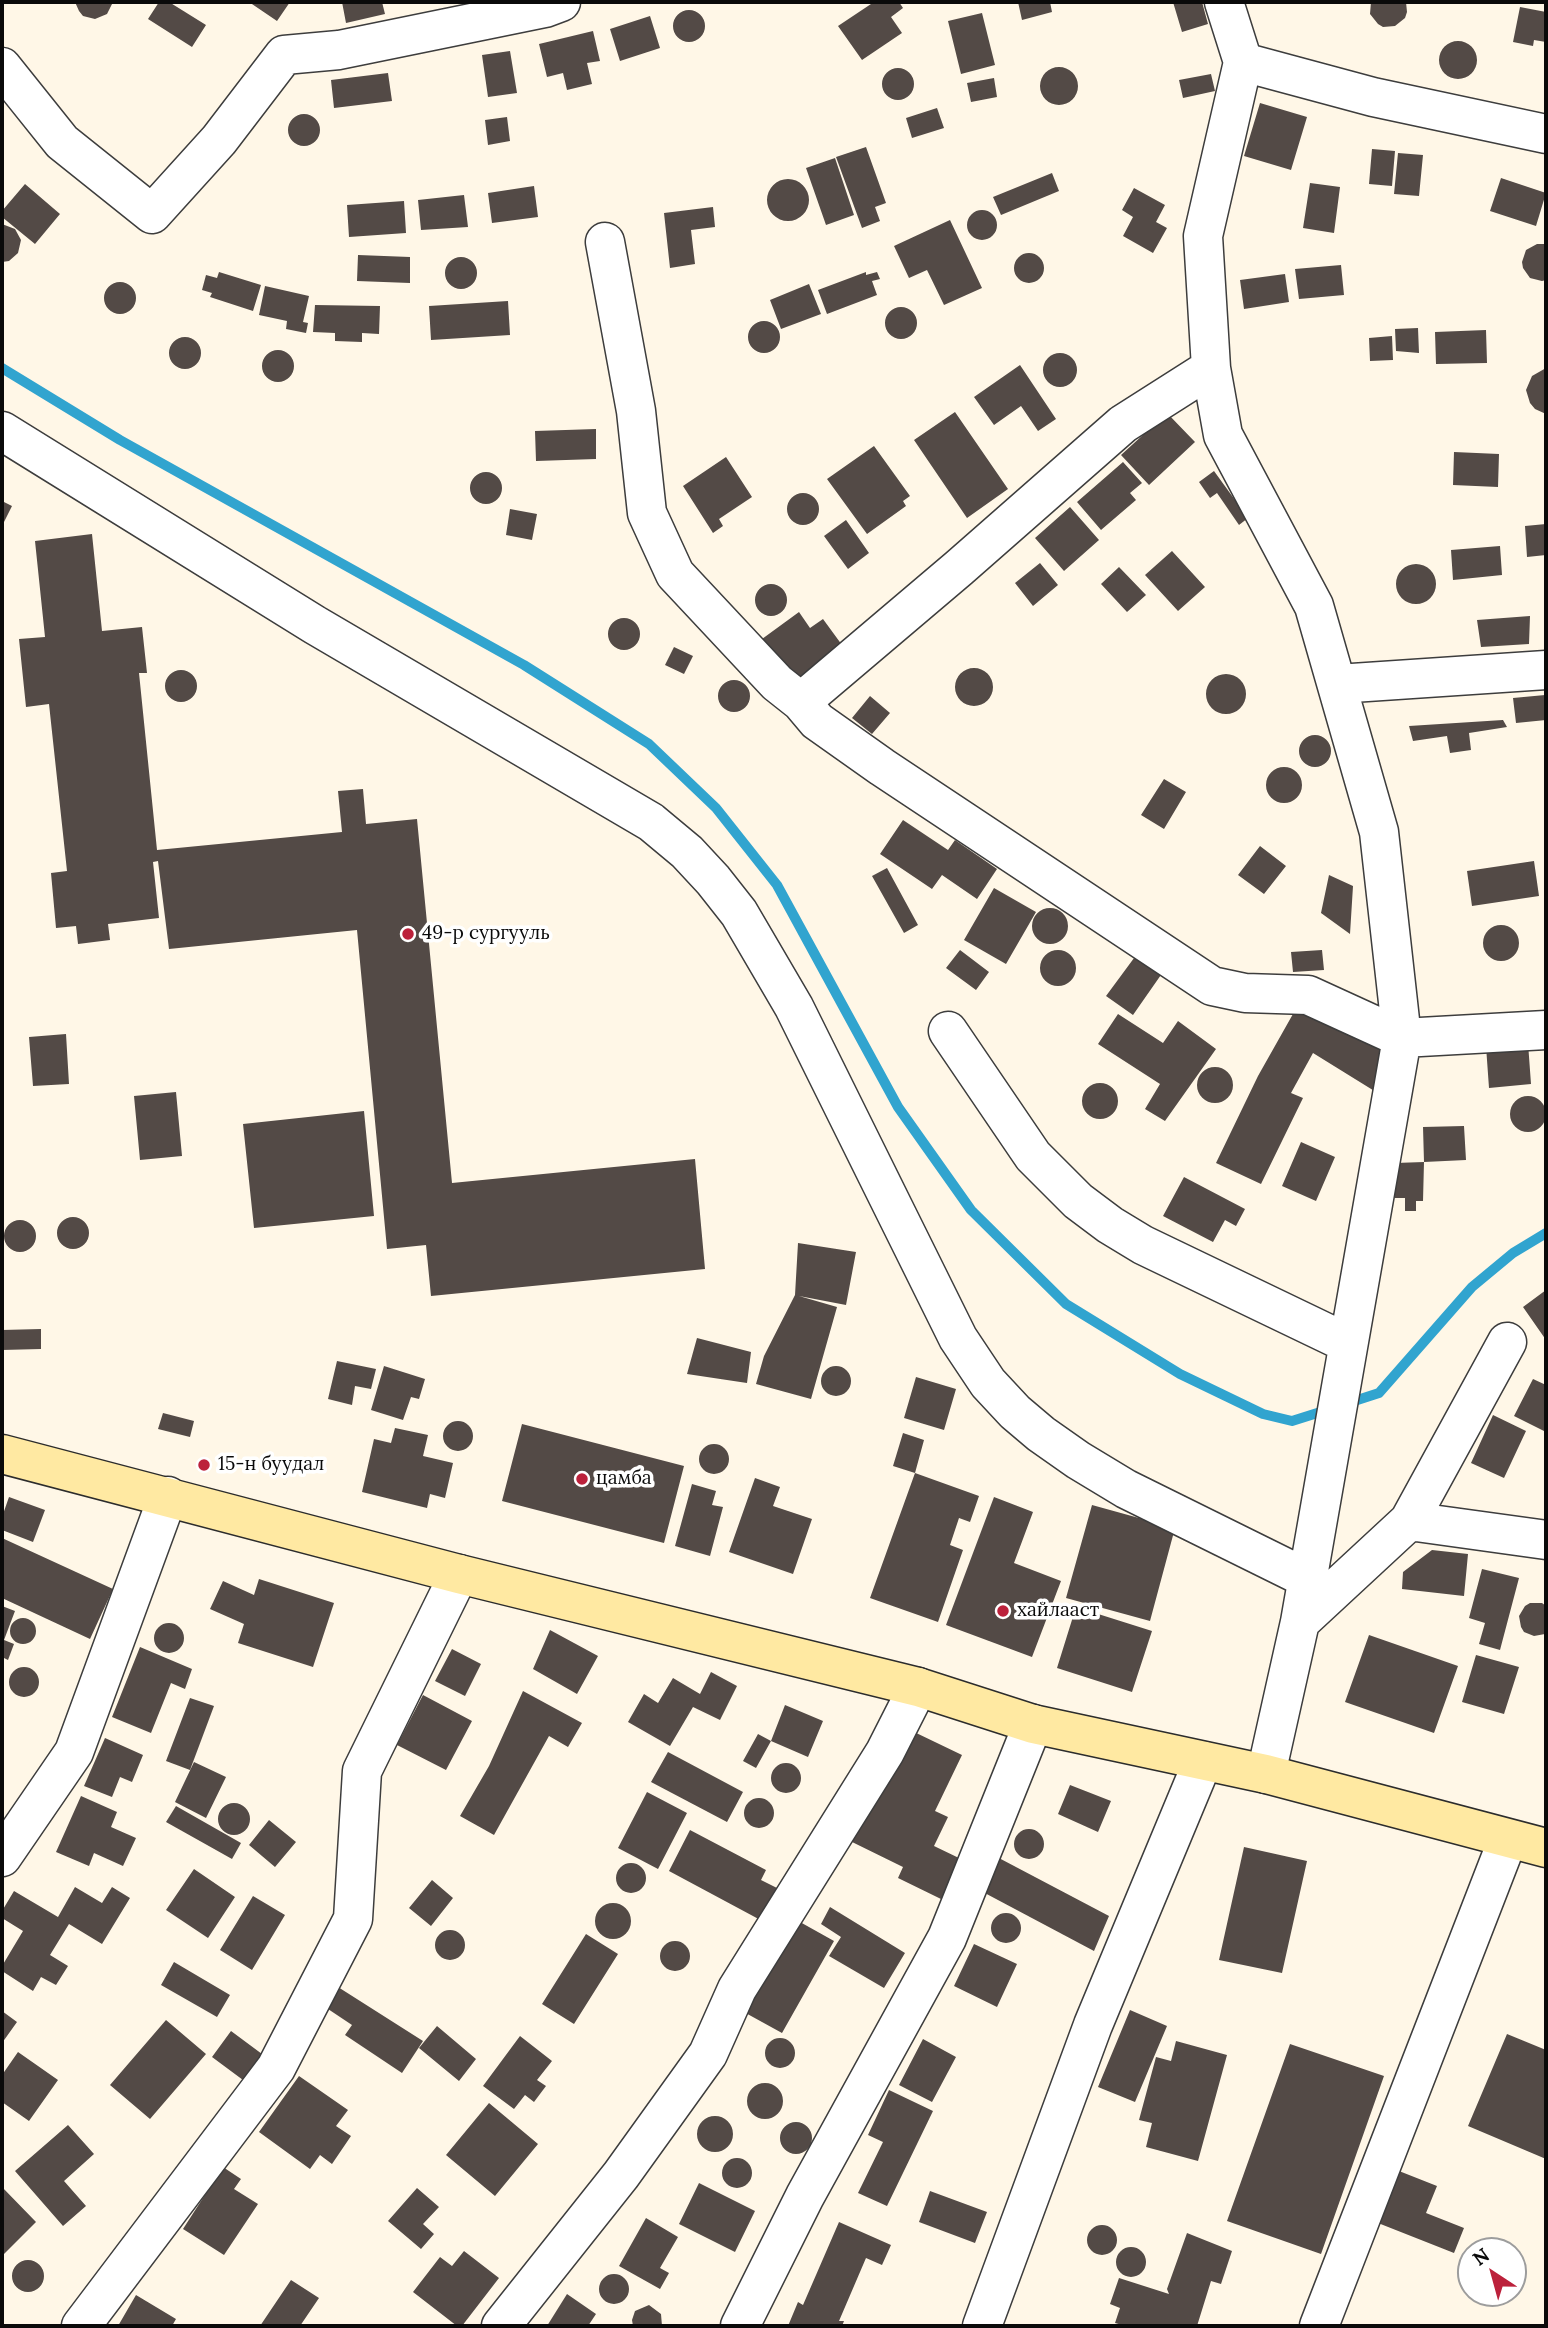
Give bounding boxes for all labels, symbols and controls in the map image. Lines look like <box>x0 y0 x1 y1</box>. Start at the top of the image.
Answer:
place label: 49-р сургууль <box>422 923 550 945</box>
marker: 49-р сургууль <box>400 926 416 942</box>
place label: 15-н буудал <box>218 1454 324 1476</box>
marker: 15-н буудал <box>196 1457 212 1473</box>
place label: цамба <box>596 1468 652 1490</box>
marker: цамба <box>574 1471 590 1487</box>
place label: хайлааст <box>1017 1600 1099 1622</box>
marker: хайлааст <box>995 1603 1011 1619</box>
north arrow <box>1457 2237 1527 2307</box>
text: N <box>1468 2243 1494 2271</box>

